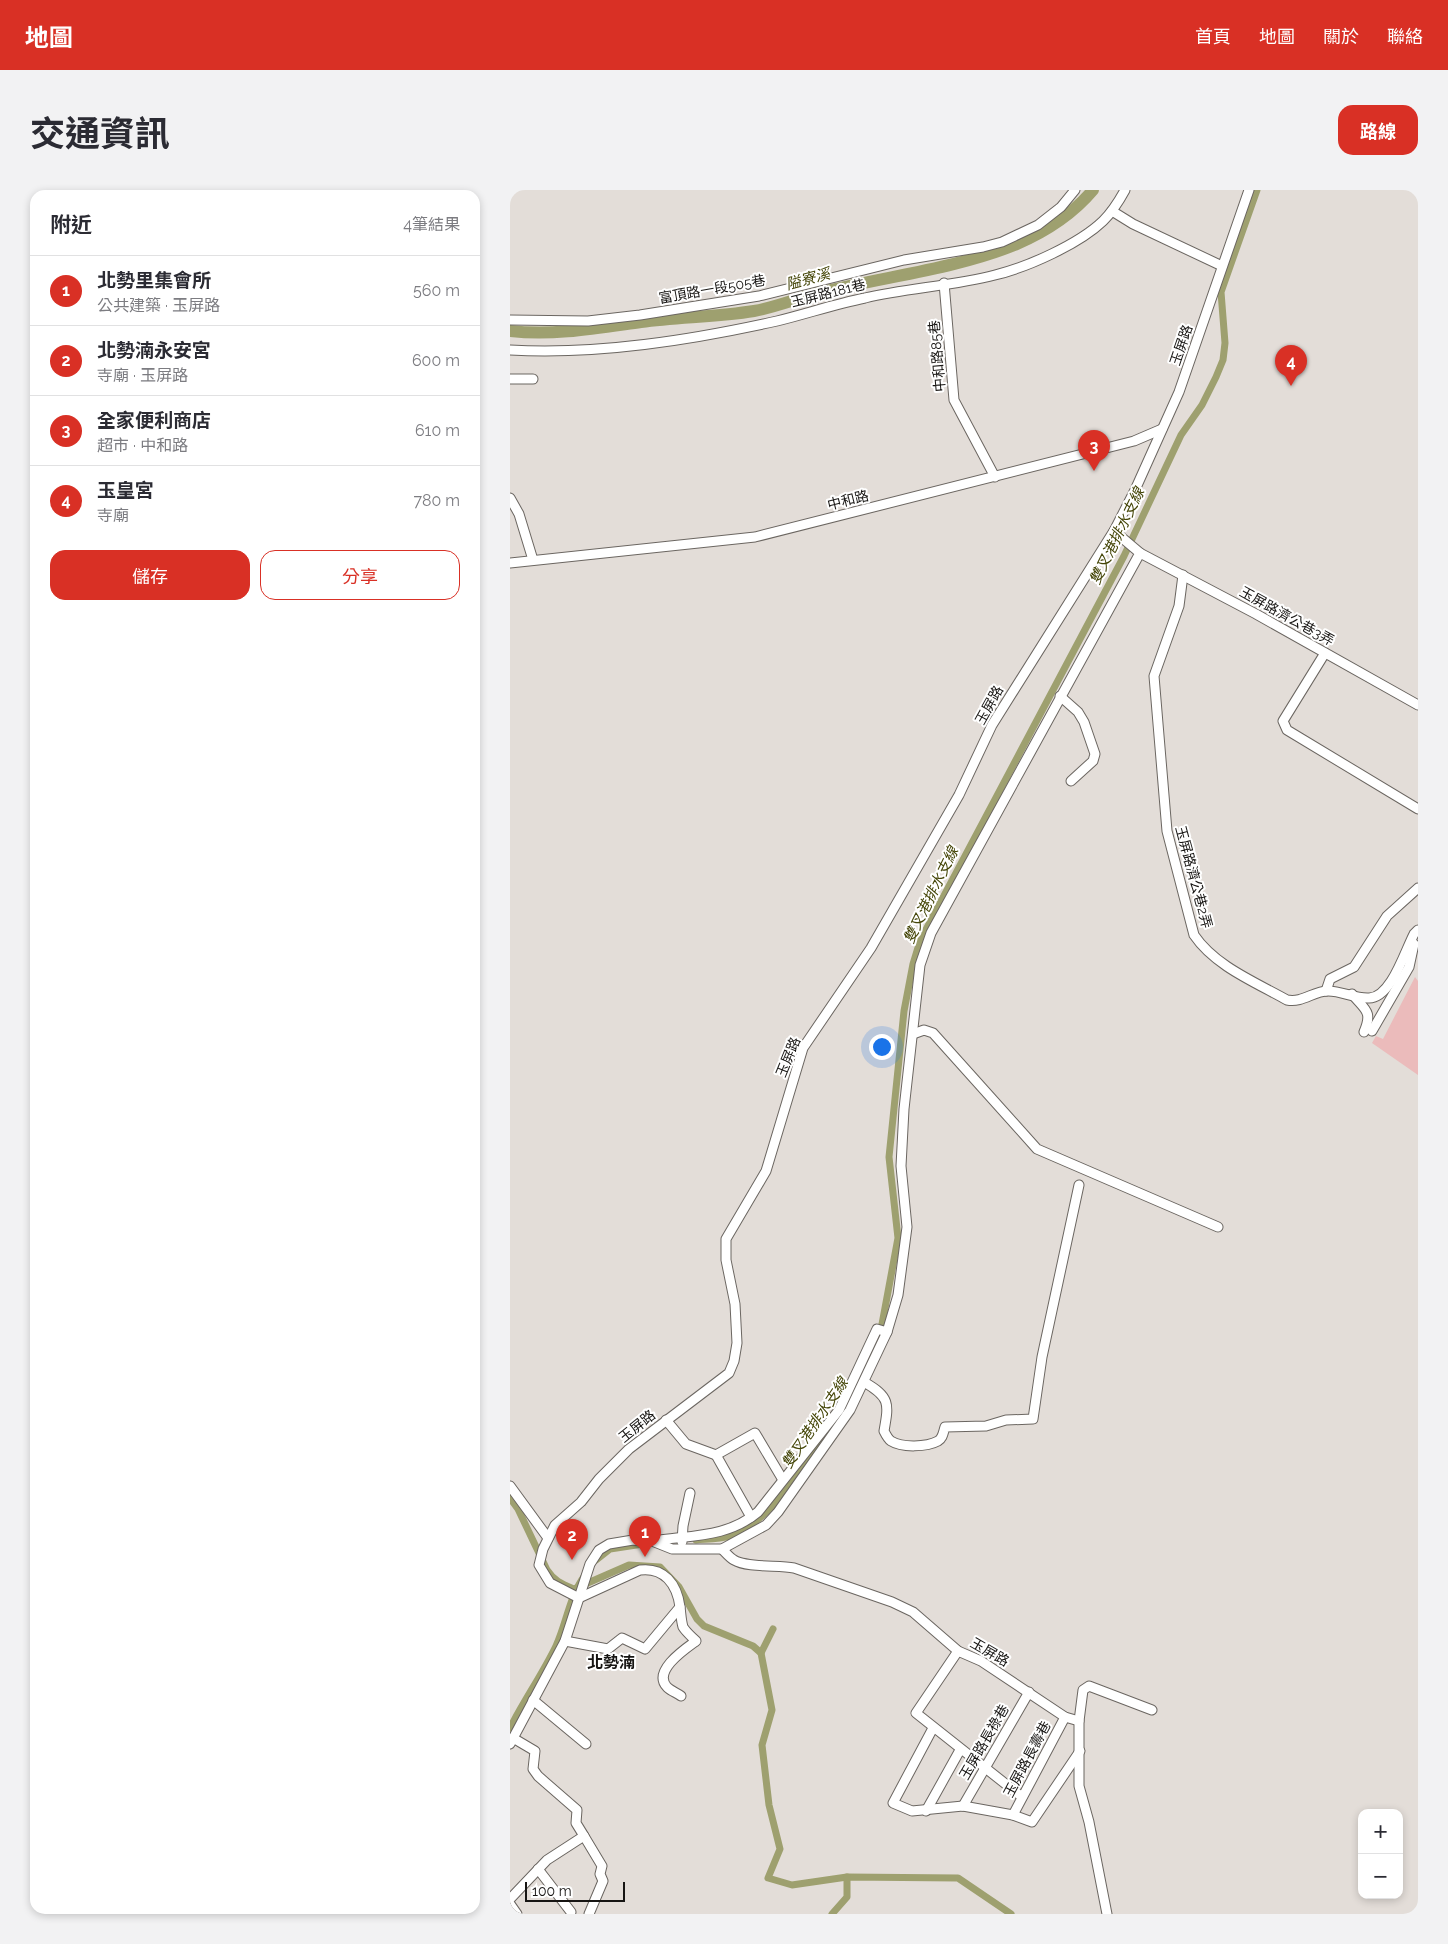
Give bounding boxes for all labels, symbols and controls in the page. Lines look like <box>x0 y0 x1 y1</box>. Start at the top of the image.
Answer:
text: 地圖 <box>25 23 73 52</box>
text: 首頁 <box>1195 26 1231 47</box>
text: 地圖 <box>1259 26 1295 47</box>
text: 關於 <box>1323 26 1359 47</box>
text: 聯絡 <box>1387 26 1423 47</box>
button: 路線 <box>1338 105 1418 155</box>
text: 交通資訊 <box>30 113 170 154</box>
text: 附近 <box>50 212 92 237</box>
text: 4筆結果 <box>403 215 460 234</box>
water label: 隘寮溪 <box>784 264 834 294</box>
text: 北勢里集會所 <box>97 269 211 291</box>
street label: 富頂路一段505巷 <box>658 272 766 306</box>
street label: 玉屏路181巷 <box>789 276 867 310</box>
text: 1 <box>62 281 70 300</box>
text: 560 m <box>413 281 460 300</box>
text: 公共建築 · 玉屏路 <box>97 296 220 315</box>
street label: 中和路85巷 <box>926 319 948 393</box>
street label: 玉屏路 <box>1167 323 1195 367</box>
text: 北勢湳永安宮 <box>97 339 211 361</box>
pin: 4 <box>1275 345 1307 386</box>
text: 2 <box>61 351 71 370</box>
text: 600 m <box>412 351 460 370</box>
text: 寺廟 · 玉屏路 <box>97 366 188 385</box>
text: 全家便利商店 <box>97 409 211 431</box>
text: 3 <box>62 421 70 440</box>
text: 610 m <box>415 421 460 440</box>
pin: 3 <box>1078 430 1110 471</box>
text: 超市 · 中和路 <box>97 436 188 455</box>
text: 玉皇宮 <box>97 479 154 501</box>
water label: 雙叉港排水支線 <box>1086 483 1149 587</box>
street label: 中和路 <box>826 487 870 513</box>
text: 4 <box>61 491 71 510</box>
text: 780 m <box>413 491 460 510</box>
text: 寺廟 <box>97 506 129 525</box>
button: 儲存 <box>50 550 250 600</box>
button: 分享 <box>260 550 460 600</box>
street label: 玉屏路濟公巷3弄 <box>1237 583 1337 649</box>
street label: 玉屏路 <box>972 683 1006 727</box>
street label: 玉屏路濟公巷2弄 <box>1173 824 1215 930</box>
water label: 雙叉港排水支線 <box>900 842 963 946</box>
your location <box>869 1034 895 1060</box>
street label: 玉屏路 <box>773 1035 803 1079</box>
water label: 雙叉港排水支線 <box>778 1373 853 1472</box>
street label: 玉屏路 <box>616 1407 658 1445</box>
pin: 1 <box>629 1516 661 1557</box>
pin: 2 <box>556 1519 588 1560</box>
street label: 玉屏路 <box>968 1635 1012 1669</box>
district label: 北勢湳 <box>587 1653 635 1672</box>
street label: 玉屏路長祿巷 <box>956 1702 1012 1782</box>
street label: 玉屏路長壽巷 <box>1000 1718 1054 1800</box>
map controls <box>1358 1809 1403 1899</box>
button: + <box>1358 1809 1403 1854</box>
button: − <box>1358 1854 1403 1899</box>
scale bar <box>525 1879 625 1902</box>
text: 100 m <box>532 1883 572 1899</box>

